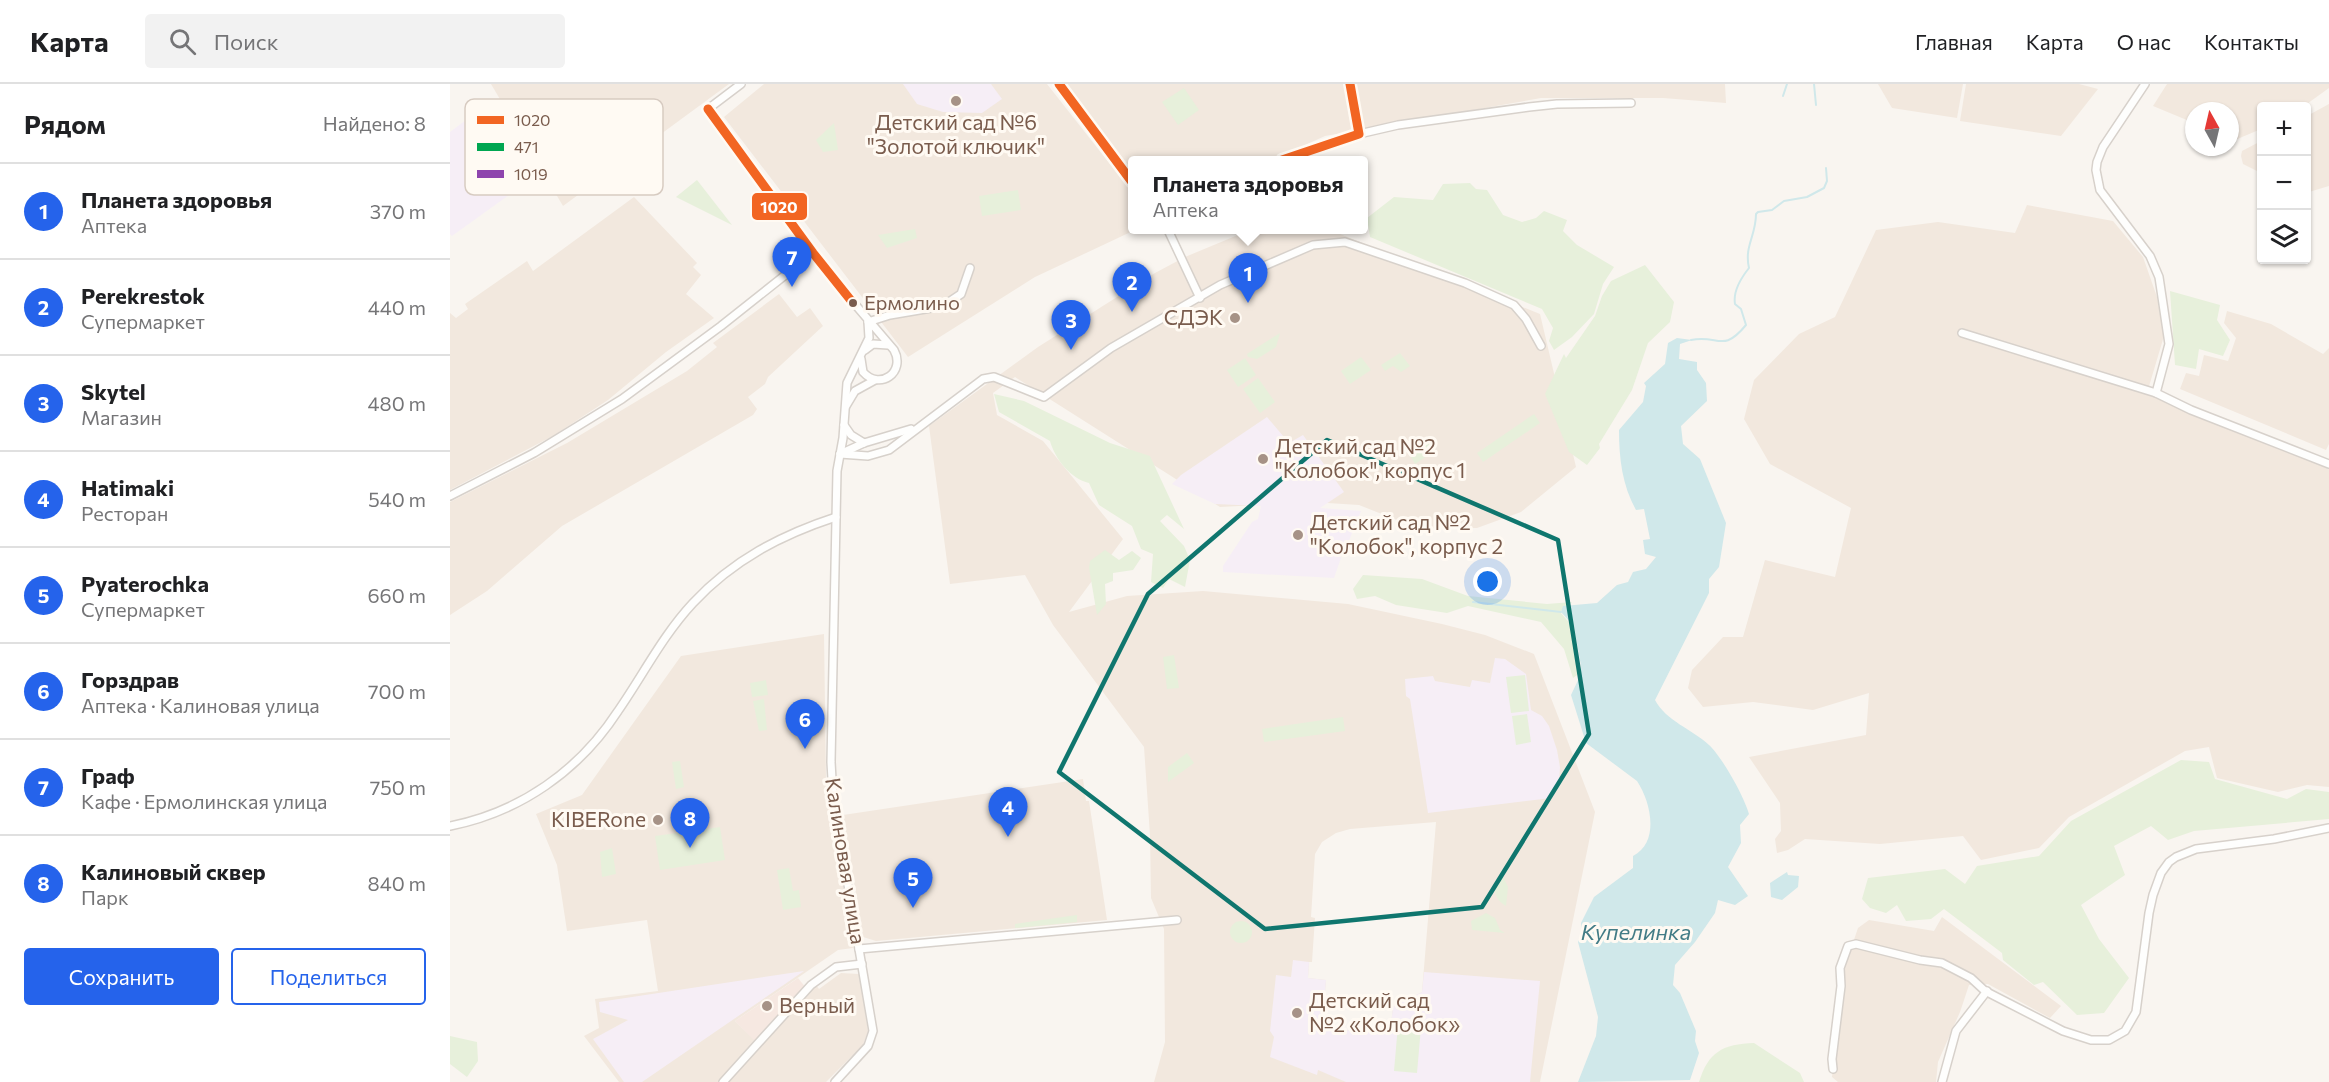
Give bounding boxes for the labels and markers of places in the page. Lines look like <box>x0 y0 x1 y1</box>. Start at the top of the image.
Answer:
marker: Детский сад №6 "Золотой ключик" <box>949 94 963 108</box>
place label: Детский сад №6 "Золотой ключик" <box>867 109 1045 158</box>
pin: 7 <box>772 238 812 287</box>
pin: 1 <box>1228 254 1268 303</box>
pin: 2 <box>1112 262 1152 312</box>
place label: Ермолино <box>864 290 960 314</box>
marker: Ермолино <box>847 297 859 309</box>
pin: 3 <box>1052 300 1090 350</box>
place label: СДЭК <box>1164 304 1223 329</box>
marker: СДЭК <box>1228 311 1242 325</box>
place label: Детский сад №2 "Колобок", корпус 1 <box>1275 433 1466 482</box>
marker: Детский сад №2 "Колобок", корпус 1 <box>1256 452 1270 466</box>
place label: Детский сад №2 "Колобок", корпус 2 <box>1310 509 1503 558</box>
marker: Детский сад №2 "Колобок", корпус 2 <box>1291 528 1305 542</box>
pin: 6 <box>786 700 824 749</box>
pin: 4 <box>988 788 1028 837</box>
pin: 8 <box>670 798 710 848</box>
place label: KIBERone <box>551 806 646 831</box>
marker: KIBERone <box>651 813 665 827</box>
pin: 5 <box>894 858 932 908</box>
place label: Детский сад №2 «Колобок» <box>1309 987 1460 1036</box>
place label: Верный <box>779 992 855 1017</box>
marker: Верный <box>760 999 774 1013</box>
marker: Детский сад №2 «Колобок» <box>1290 1006 1304 1020</box>

